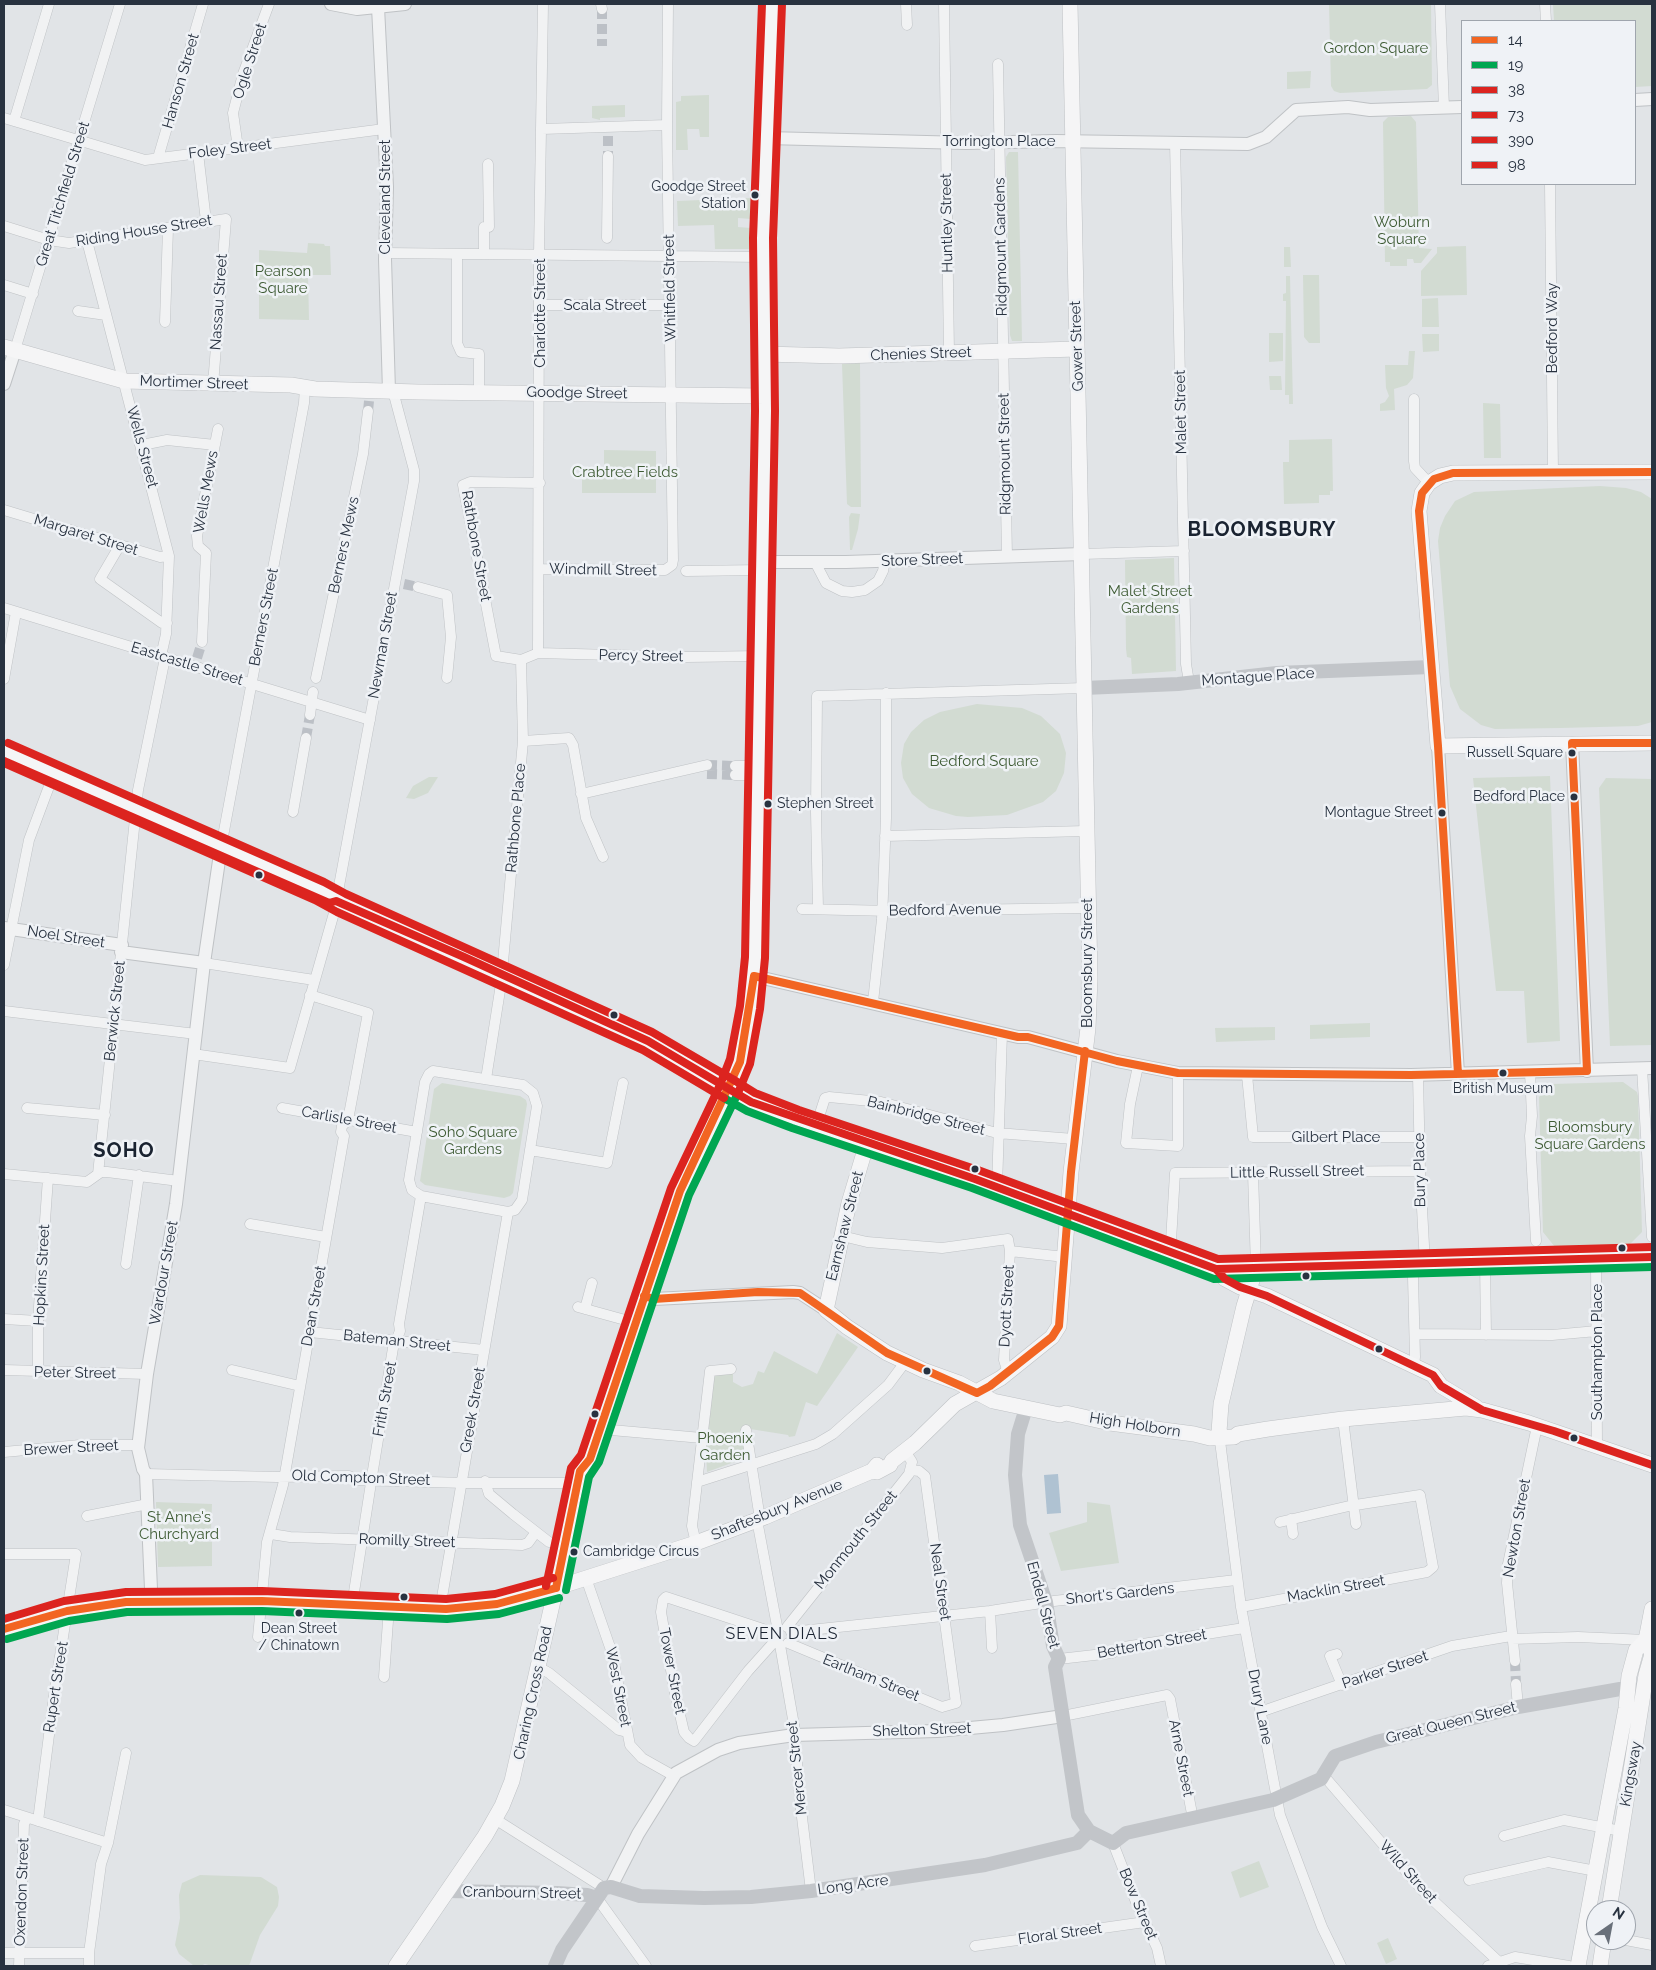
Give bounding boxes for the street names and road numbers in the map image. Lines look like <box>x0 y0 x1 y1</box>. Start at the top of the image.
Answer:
street label: Ogle Street <box>229 21 271 101</box>
street label: Hanson Street <box>159 31 203 131</box>
street label: Great Titchfield Street <box>32 119 94 269</box>
street label: Torrington Place <box>942 132 1056 150</box>
street label: Foley Street <box>187 135 273 163</box>
street label: Cleveland Street <box>376 139 394 255</box>
street label: Huntley Street <box>937 173 957 273</box>
street label: Ridgmount Gardens <box>991 177 1011 317</box>
street label: Riding House Street <box>75 211 213 251</box>
street label: Whitfield Street <box>660 234 680 342</box>
street label: Nassau Street <box>207 253 231 351</box>
street label: Charlotte Street <box>531 258 549 368</box>
street label: Bedford Way <box>1543 283 1561 373</box>
street label: Scala Street <box>563 296 647 314</box>
street label: Gower Street <box>1066 300 1088 392</box>
street label: Chenies Street <box>870 343 972 365</box>
street label: Malet Street <box>1171 370 1191 454</box>
street label: Mortimer Street <box>139 372 249 394</box>
street label: Goodge Street <box>526 383 628 403</box>
street label: Ridgmount Street <box>995 393 1015 515</box>
street label: Wells Street <box>122 404 162 490</box>
street label: Wells Mews <box>190 449 222 535</box>
street label: Rathbone Street <box>457 489 495 603</box>
street label: Berners Mews <box>325 495 363 595</box>
street label: Margaret Street <box>32 511 140 559</box>
street label: Store Street <box>881 550 963 570</box>
street label: Windmill Street <box>549 560 657 580</box>
street label: Berners Street <box>246 566 282 668</box>
street label: Newman Street <box>365 590 401 700</box>
street label: Eastcastle Street <box>129 638 245 690</box>
street label: Percy Street <box>599 646 683 666</box>
street label: Montague Place <box>1201 664 1315 690</box>
street label: Rathbone Place <box>502 763 530 873</box>
street label: Bloomsbury Street <box>1078 898 1096 1028</box>
street label: Bedford Avenue <box>889 900 1001 920</box>
street label: Noel Street <box>26 922 106 952</box>
street label: Berwick Street <box>101 960 129 1062</box>
street label: Bainbridge Street <box>865 1093 987 1139</box>
street label: Carlisle Street <box>300 1103 398 1137</box>
street label: Gilbert Place <box>1292 1128 1380 1146</box>
street label: Bury Place <box>1410 1133 1430 1207</box>
street label: Little Russell Street <box>1230 1162 1364 1182</box>
street label: Earnshaw Street <box>823 1169 867 1283</box>
street label: Wardour Street <box>146 1219 182 1327</box>
street label: Hopkins Street <box>30 1224 54 1326</box>
street label: Dean Street <box>298 1264 330 1348</box>
street label: Dyott Street <box>996 1264 1018 1348</box>
street label: Southampton Place <box>1588 1284 1606 1420</box>
street label: Bateman Street <box>342 1326 452 1356</box>
street label: Frith Street <box>370 1360 400 1438</box>
street label: Peter Street <box>34 1363 116 1383</box>
street label: Greek Street <box>457 1366 489 1454</box>
street label: High Holborn <box>1088 1409 1182 1441</box>
street label: Brewer Street <box>23 1437 119 1459</box>
street label: Old Compton Street <box>291 1467 431 1489</box>
street label: Shaftesbury Avenue <box>709 1475 845 1545</box>
street label: Newton Street <box>1499 1477 1535 1579</box>
street label: Monmouth Street <box>811 1487 901 1593</box>
street label: Romilly Street <box>358 1530 456 1552</box>
street label: Neal Street <box>926 1542 954 1622</box>
street label: Endell Street <box>1023 1559 1063 1651</box>
street label: Macklin Street <box>1286 1572 1386 1606</box>
street label: Short's Gardens <box>1065 1579 1175 1609</box>
street label: Charing Cross Road <box>510 1625 556 1761</box>
street label: Tower Street <box>655 1626 689 1716</box>
street label: Betterton Street <box>1096 1626 1208 1662</box>
street label: Rupert Street <box>40 1640 72 1734</box>
street label: West Street <box>601 1645 635 1729</box>
street label: Parker Street <box>1340 1647 1430 1693</box>
street label: Earlham Street <box>820 1650 922 1706</box>
street label: Drury Lane <box>1244 1668 1276 1746</box>
street label: Great Queen Street <box>1384 1698 1518 1748</box>
street label: Arne Street <box>1165 1718 1197 1798</box>
street label: Shelton Street <box>872 1719 972 1741</box>
street label: Mercer Street <box>783 1720 811 1816</box>
street label: Kingsway <box>1616 1740 1646 1808</box>
street label: Wild Street <box>1375 1837 1441 1907</box>
street label: Oxendon Street <box>11 1838 33 1946</box>
street label: Bow Street <box>1115 1865 1161 1943</box>
street label: Long Acre <box>816 1871 890 1899</box>
street label: Cranbourn Street <box>462 1883 582 1903</box>
street label: Floral Street <box>1017 1919 1103 1949</box>

